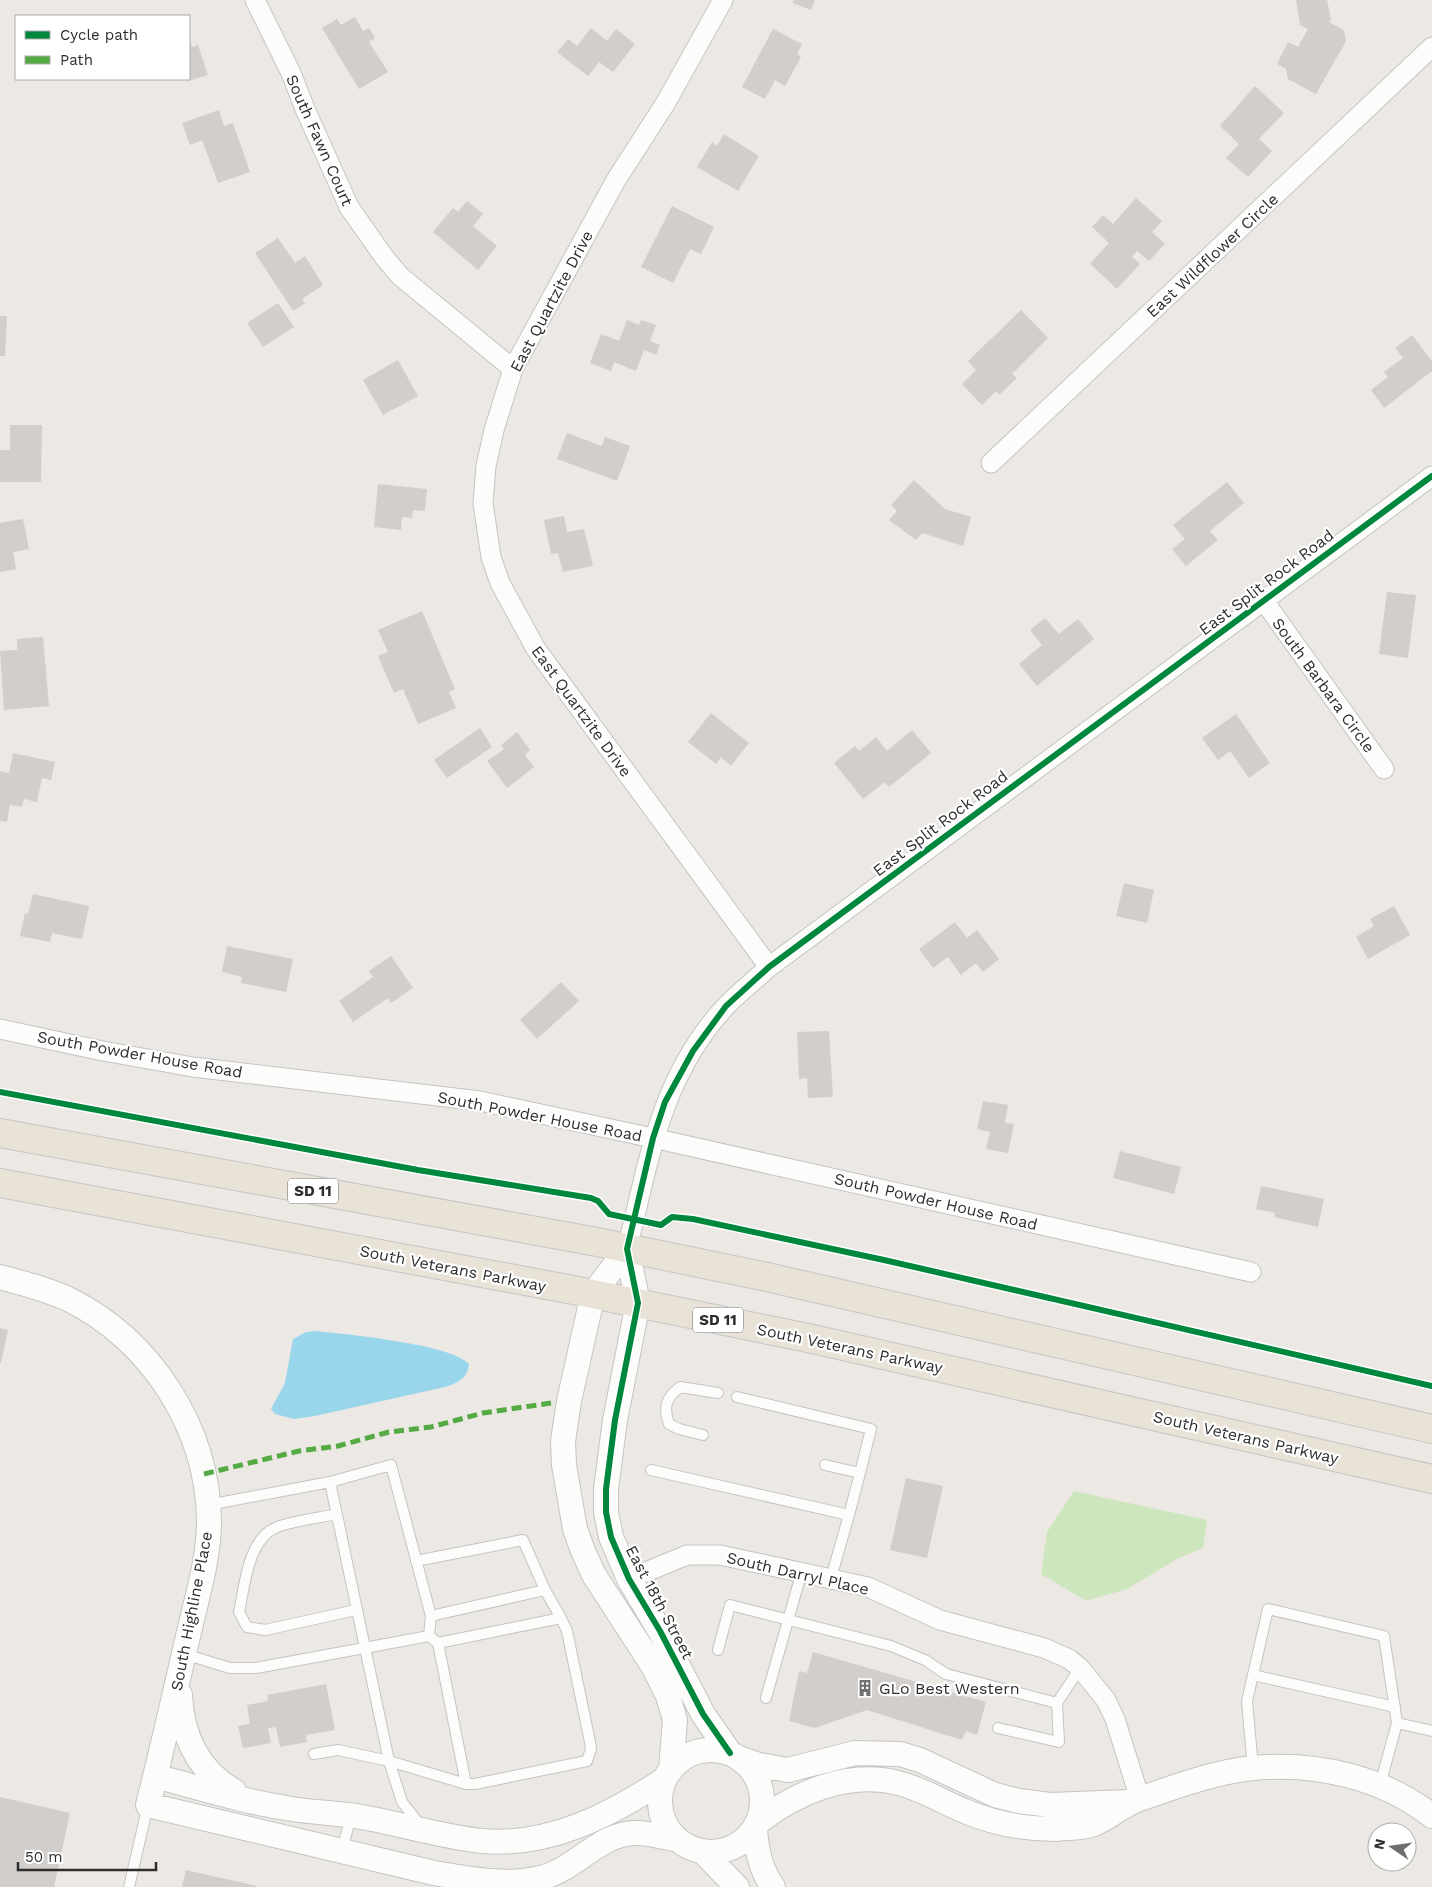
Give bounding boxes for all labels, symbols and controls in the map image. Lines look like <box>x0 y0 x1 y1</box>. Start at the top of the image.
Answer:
legend <box>15 15 190 80</box>
text: Cycle path <box>60 26 138 44</box>
text: Path <box>60 51 93 69</box>
street label: South Fawn Court <box>282 72 357 209</box>
street label: East Wildflower Circle <box>1143 189 1282 321</box>
street label: East Quartzite Drive <box>506 227 597 375</box>
street label: East Split Rock Road <box>1195 526 1337 639</box>
street label: South Barbara Circle <box>1268 614 1379 756</box>
street label: East Quartzite Drive <box>528 642 636 781</box>
street label: East Split Rock Road <box>869 767 1011 880</box>
street label: South Powder House Road <box>36 1027 244 1082</box>
street label: South Powder House Road <box>436 1087 644 1146</box>
street label: South Powder House Road <box>832 1169 1039 1234</box>
road number: SD 11 <box>288 1178 338 1204</box>
street label: South Veterans Parkway <box>358 1241 548 1296</box>
road number: SD 11 <box>693 1308 743 1332</box>
street label: South Veterans Parkway <box>755 1320 945 1378</box>
street label: South Veterans Parkway <box>1151 1407 1341 1468</box>
street label: South Highline Place <box>167 1530 216 1692</box>
street label: East 18th Street <box>622 1542 698 1663</box>
street label: South Darryl Place <box>725 1548 871 1599</box>
building icon: GLo Best Western <box>855 1678 875 1698</box>
place label: GLo Best Western <box>879 1679 1020 1698</box>
north arrow <box>1367 1822 1417 1872</box>
text: N <box>1370 1837 1388 1851</box>
scale bar <box>18 1840 155 1872</box>
text: 50 m <box>25 1848 62 1866</box>

